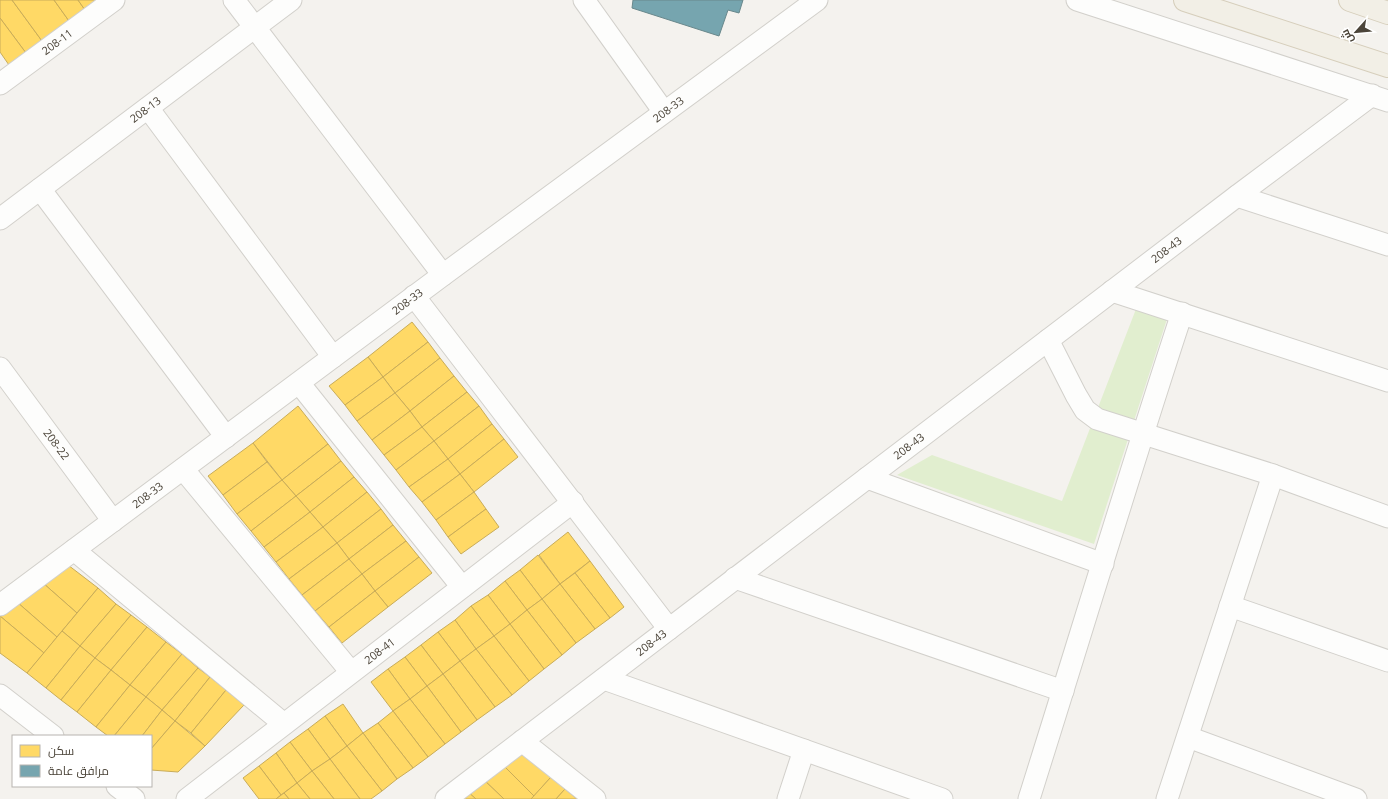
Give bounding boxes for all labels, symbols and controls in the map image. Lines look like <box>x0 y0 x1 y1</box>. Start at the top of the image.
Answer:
north arrow <box>1336 12 1376 52</box>
street label: 208-11 <box>38 25 75 58</box>
text: ش <box>1337 27 1357 46</box>
street label: 208-13 <box>127 93 164 126</box>
street label: 208-33 <box>649 93 687 125</box>
street label: 208-43 <box>1148 233 1185 266</box>
street label: 208-33 <box>389 285 426 318</box>
street label: 208-22 <box>40 426 73 463</box>
street label: 208-43 <box>890 429 927 462</box>
street label: 208-33 <box>129 478 166 511</box>
street label: 208-43 <box>632 626 669 659</box>
street label: 208-41 <box>361 634 398 667</box>
legend <box>12 735 152 787</box>
text: سكن <box>48 742 74 759</box>
text: مرافق عامة <box>48 762 109 779</box>

